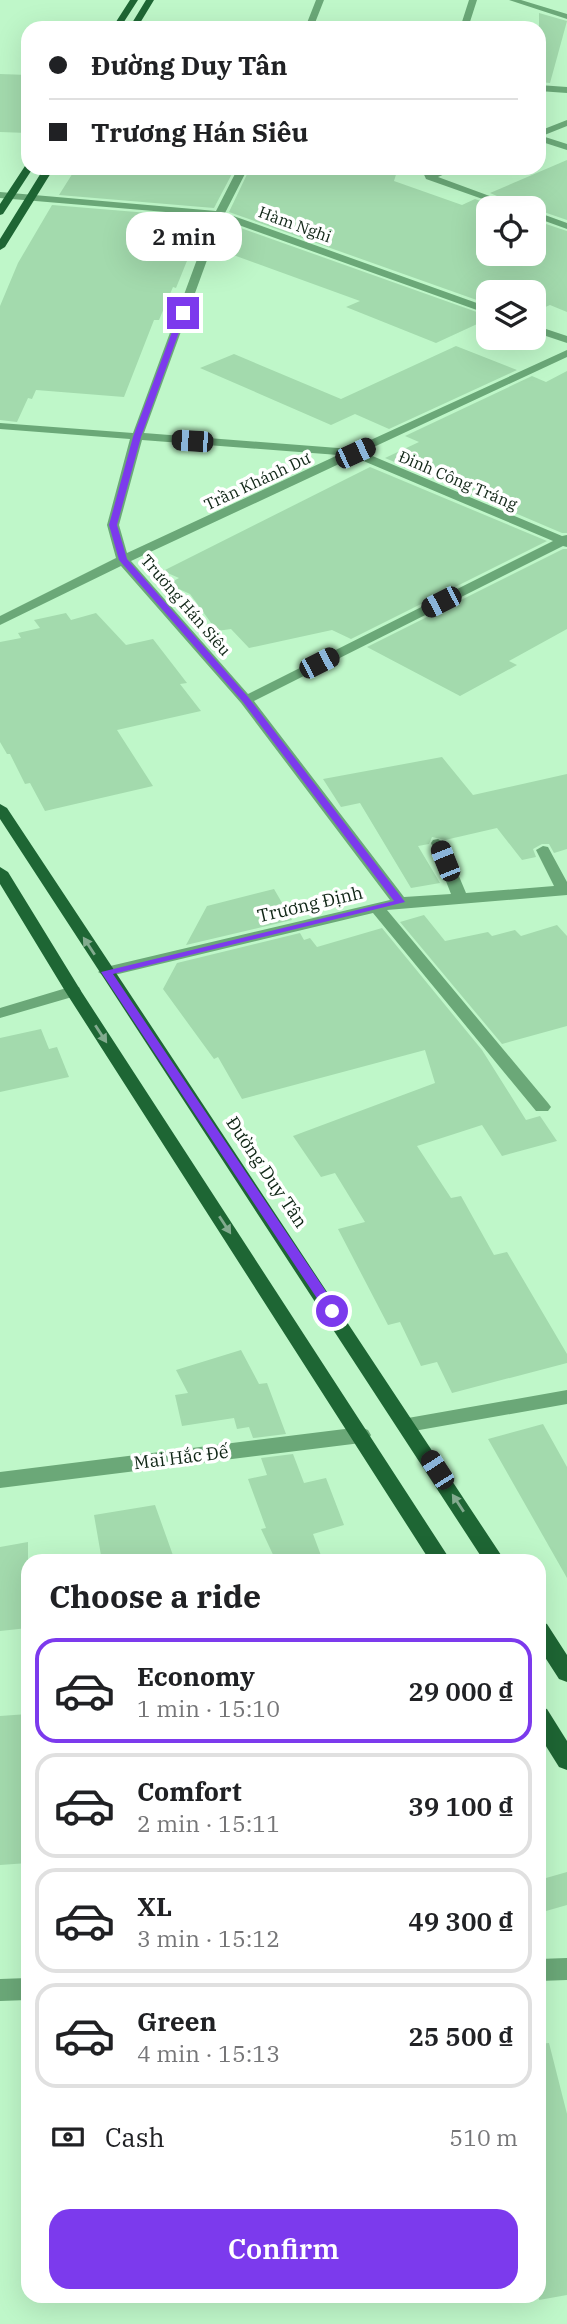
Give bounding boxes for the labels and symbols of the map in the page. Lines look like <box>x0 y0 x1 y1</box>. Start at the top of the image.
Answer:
street label: Hàm Nghi <box>256 202 334 246</box>
callout: 2 min <box>125 212 241 260</box>
route end <box>167 297 199 329</box>
car <box>171 429 214 453</box>
car <box>332 435 379 471</box>
street label: Đinh Công Tráng <box>396 446 521 514</box>
street label: Trần Khánh Dư <box>201 448 313 514</box>
street label: Trương Hán Siêu <box>137 550 235 660</box>
car <box>418 583 465 621</box>
car <box>296 644 343 682</box>
car <box>428 838 463 884</box>
street label: Trương Định <box>255 881 365 927</box>
one-way arrow <box>83 936 96 956</box>
one-way arrow <box>94 1025 107 1044</box>
street label: Đường Duy Tân <box>221 1112 313 1232</box>
one-way arrow <box>218 1215 231 1235</box>
route start <box>316 1295 348 1327</box>
street label: Mai Hắc Đế <box>132 1440 230 1474</box>
car <box>417 1447 458 1493</box>
one-way arrow <box>452 1494 465 1513</box>

